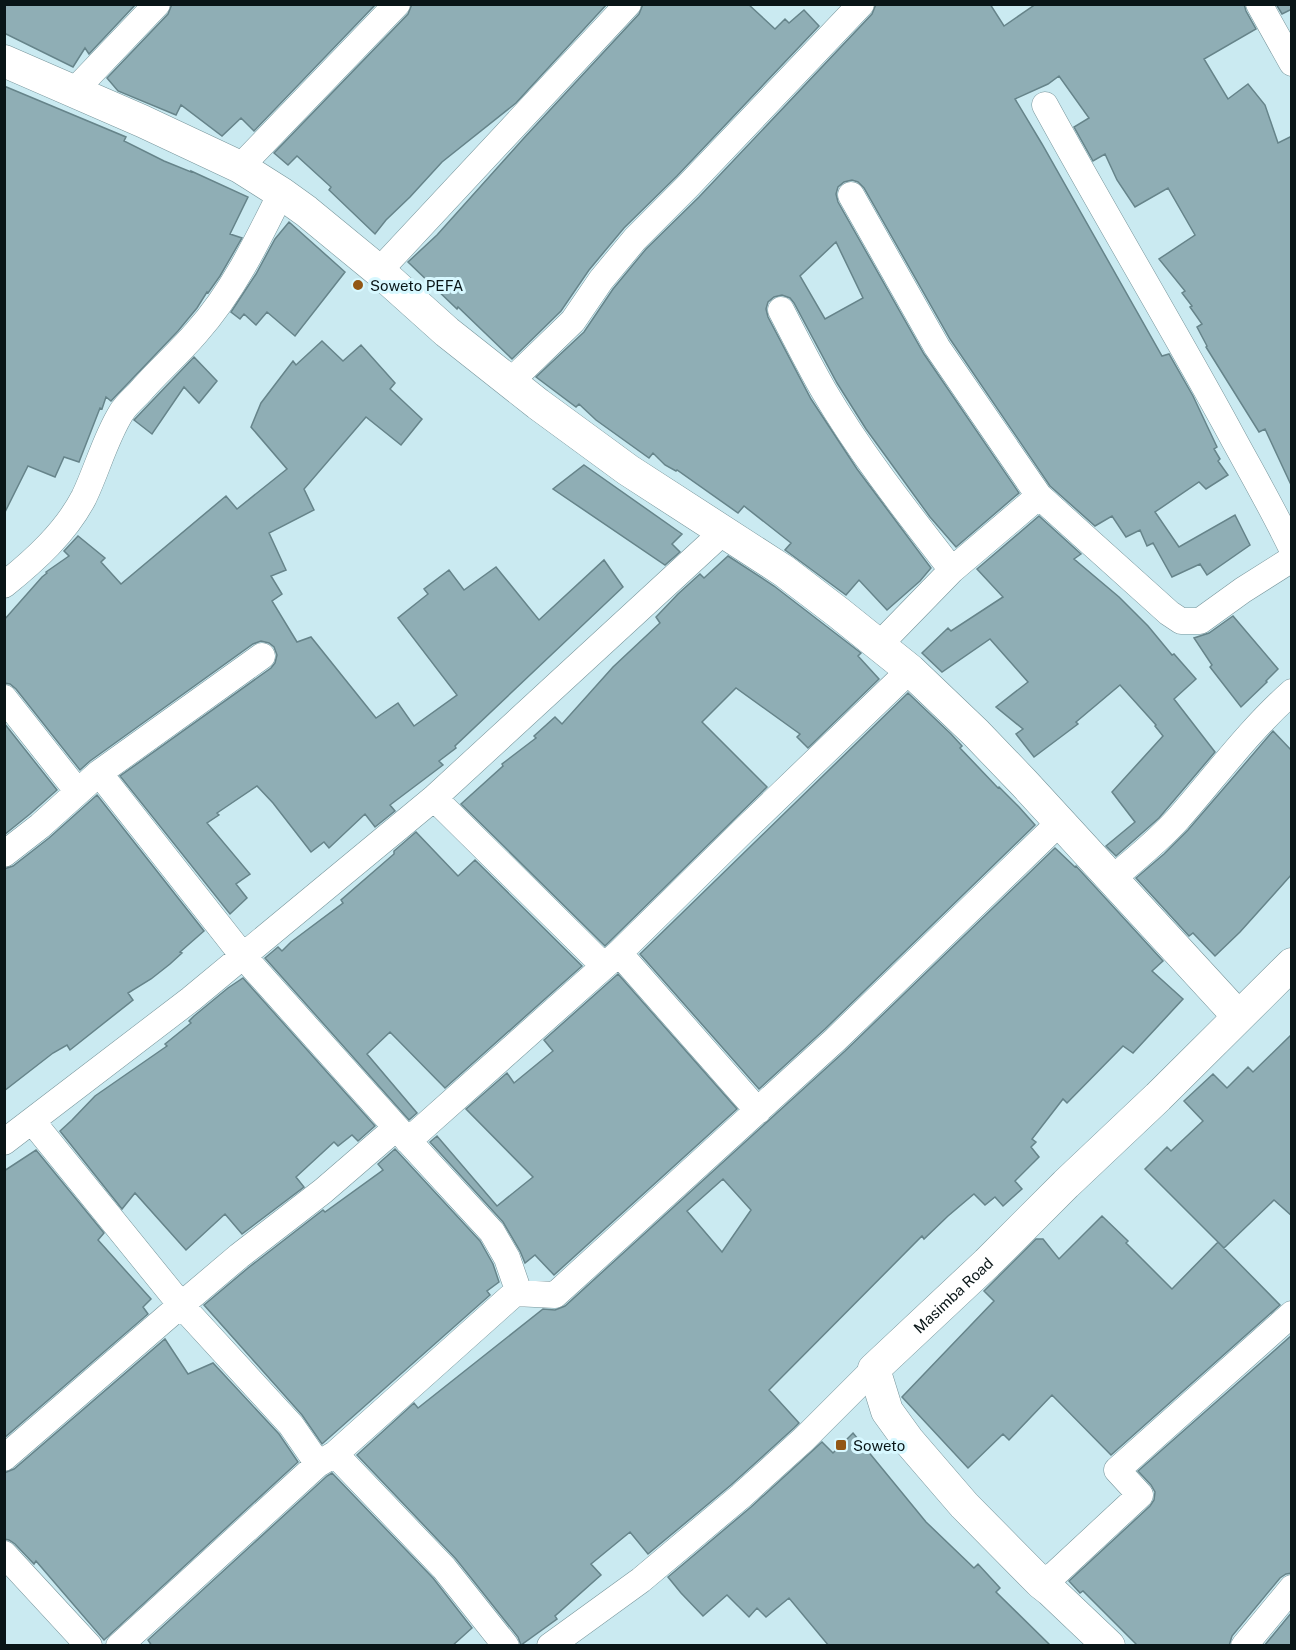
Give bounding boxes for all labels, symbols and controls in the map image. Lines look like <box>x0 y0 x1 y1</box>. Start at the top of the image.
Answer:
place label: Soweto PEFA <box>370 277 464 294</box>
marker: Soweto PEFA <box>351 278 365 292</box>
street label: Masimba Road <box>910 1254 996 1336</box>
place label: Soweto <box>853 1437 905 1454</box>
marker: Soweto <box>834 1438 848 1452</box>

